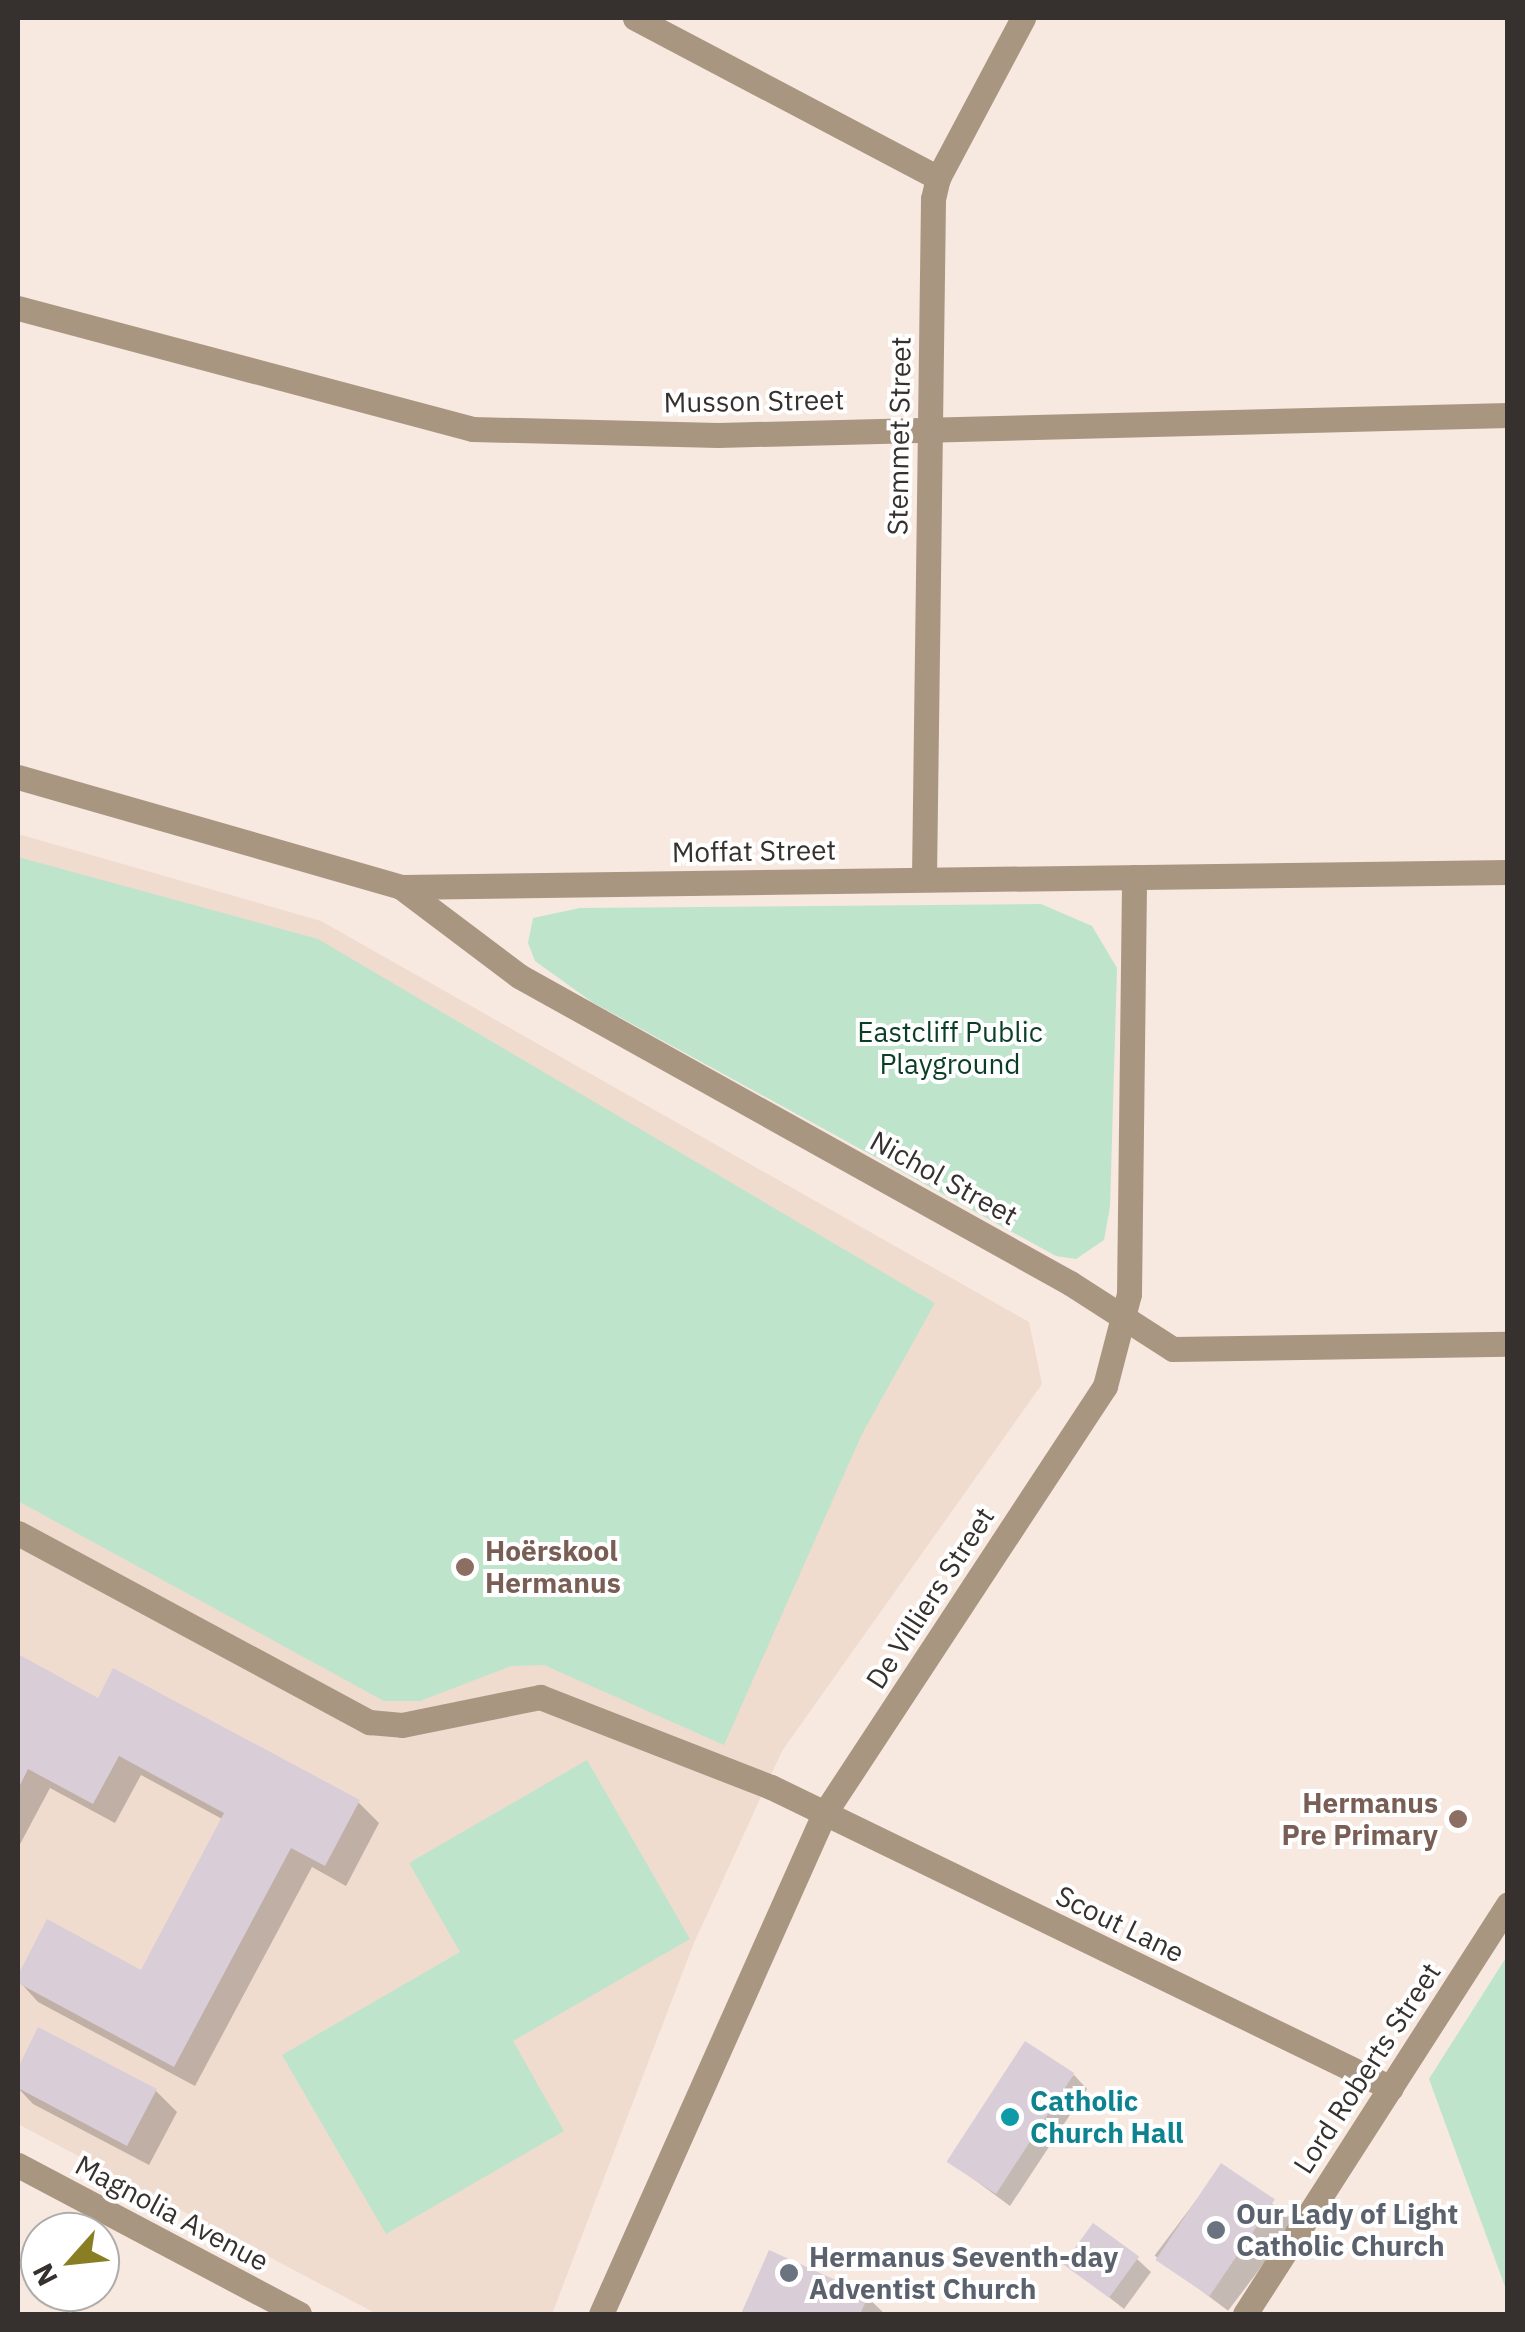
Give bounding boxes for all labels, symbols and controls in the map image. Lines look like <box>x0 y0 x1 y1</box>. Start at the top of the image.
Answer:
street label: Stemmet Street <box>880 336 918 536</box>
street label: Musson Street <box>663 383 845 419</box>
street label: Moffat Street <box>671 833 837 869</box>
park label: Eastcliff Public Playground <box>857 1015 1043 1081</box>
street label: Nichol Street <box>864 1124 1024 1232</box>
street label: De Villiers Street <box>859 1501 1001 1695</box>
place label: Hoërskool Hermanus <box>485 1534 621 1600</box>
marker: Hoërskool Hermanus <box>454 1556 476 1578</box>
place label: Hermanus Pre Primary <box>1282 1786 1438 1852</box>
marker: Hermanus Pre Primary <box>1447 1808 1469 1830</box>
street label: Scout Lane <box>1050 1879 1190 1969</box>
street label: Lord Roberts Street <box>1286 1956 1448 2180</box>
place label: Catholic Church Hall <box>1030 2084 1183 2150</box>
marker: Catholic Church Hall <box>999 2106 1021 2128</box>
street label: Magnolia Avenue <box>70 2148 274 2278</box>
place label: Our Lady of Light Catholic Church <box>1236 2197 1458 2263</box>
north arrow <box>20 2212 120 2312</box>
marker: Our Lady of Light Catholic Church <box>1205 2219 1227 2241</box>
place label: Hermanus Seventh-day Adventist Church <box>809 2240 1118 2306</box>
text: N <box>24 2258 66 2292</box>
marker: Hermanus Seventh-day Adventist Church <box>778 2262 800 2284</box>

